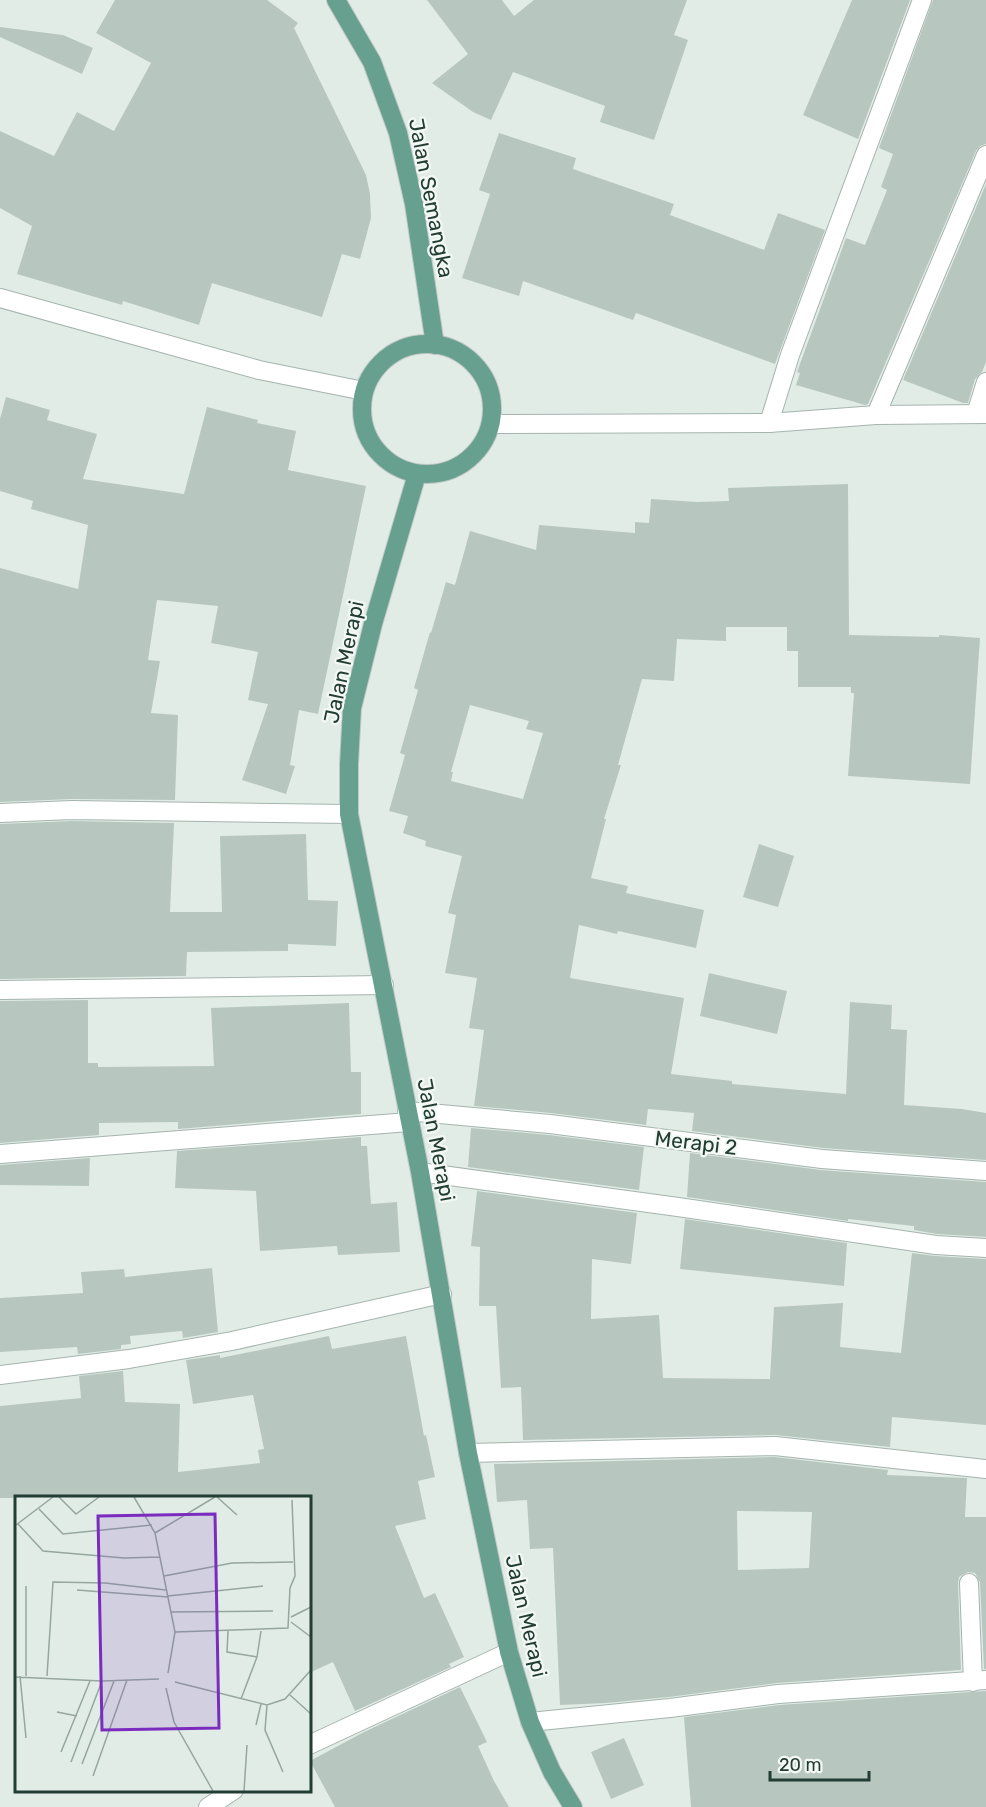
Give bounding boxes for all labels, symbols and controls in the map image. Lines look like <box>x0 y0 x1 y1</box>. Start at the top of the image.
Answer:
street label: Jalan Semangka <box>404 116 459 280</box>
street label: Jalan Merapi <box>318 598 369 726</box>
street label: Jalan Merapi <box>412 1076 461 1204</box>
street label: Merapi 2 <box>653 1125 739 1160</box>
inset map <box>15 1496 310 1792</box>
street label: Jalan Merapi <box>500 1552 553 1680</box>
scale bar <box>770 1744 869 1782</box>
text: 20 m <box>779 1754 821 1776</box>

